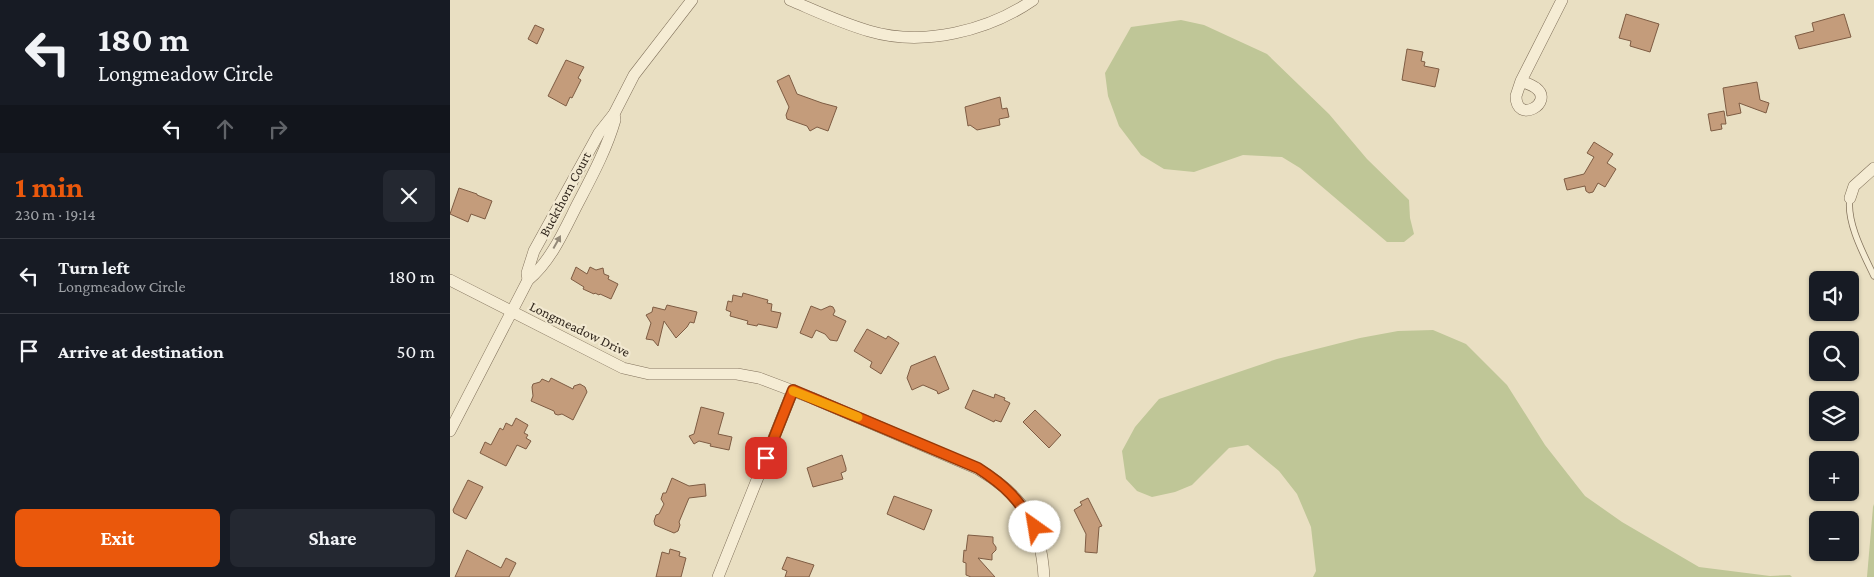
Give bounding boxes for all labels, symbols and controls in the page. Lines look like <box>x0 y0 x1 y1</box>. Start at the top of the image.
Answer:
icon: left <box>15 20 80 85</box>
text: 180 m <box>98 20 189 59</box>
text: Longmeadow Circle <box>98 61 273 86</box>
icon: left <box>158 115 186 143</box>
icon: ahead <box>211 115 239 143</box>
icon: right <box>264 115 292 143</box>
street label: Buckthorn Court <box>536 148 594 239</box>
text: 1 min <box>15 170 83 203</box>
button: close <box>383 170 435 222</box>
text: 230 m · 19:14 <box>15 206 96 223</box>
one-way arrow <box>553 236 562 249</box>
text: Turn left <box>58 257 130 278</box>
icon: left <box>15 262 43 290</box>
text: 180 m <box>389 266 435 287</box>
map controls <box>1809 271 1859 561</box>
button: sound <box>1809 271 1859 321</box>
text: Longmeadow Circle <box>58 278 185 295</box>
street label: Longmeadow Drive <box>527 298 633 360</box>
button: search <box>1809 331 1859 381</box>
icon: arrive <box>15 337 43 365</box>
text: Arrive at destination <box>58 341 224 362</box>
text: 50 m <box>396 341 435 362</box>
button: layers <box>1809 391 1859 441</box>
pin <box>745 437 787 479</box>
icon: arrive <box>752 444 780 472</box>
button: + <box>1809 451 1859 501</box>
position arrow <box>1008 500 1060 552</box>
button: Exit <box>15 509 220 567</box>
button: Share <box>230 509 435 567</box>
button: − <box>1809 511 1859 561</box>

